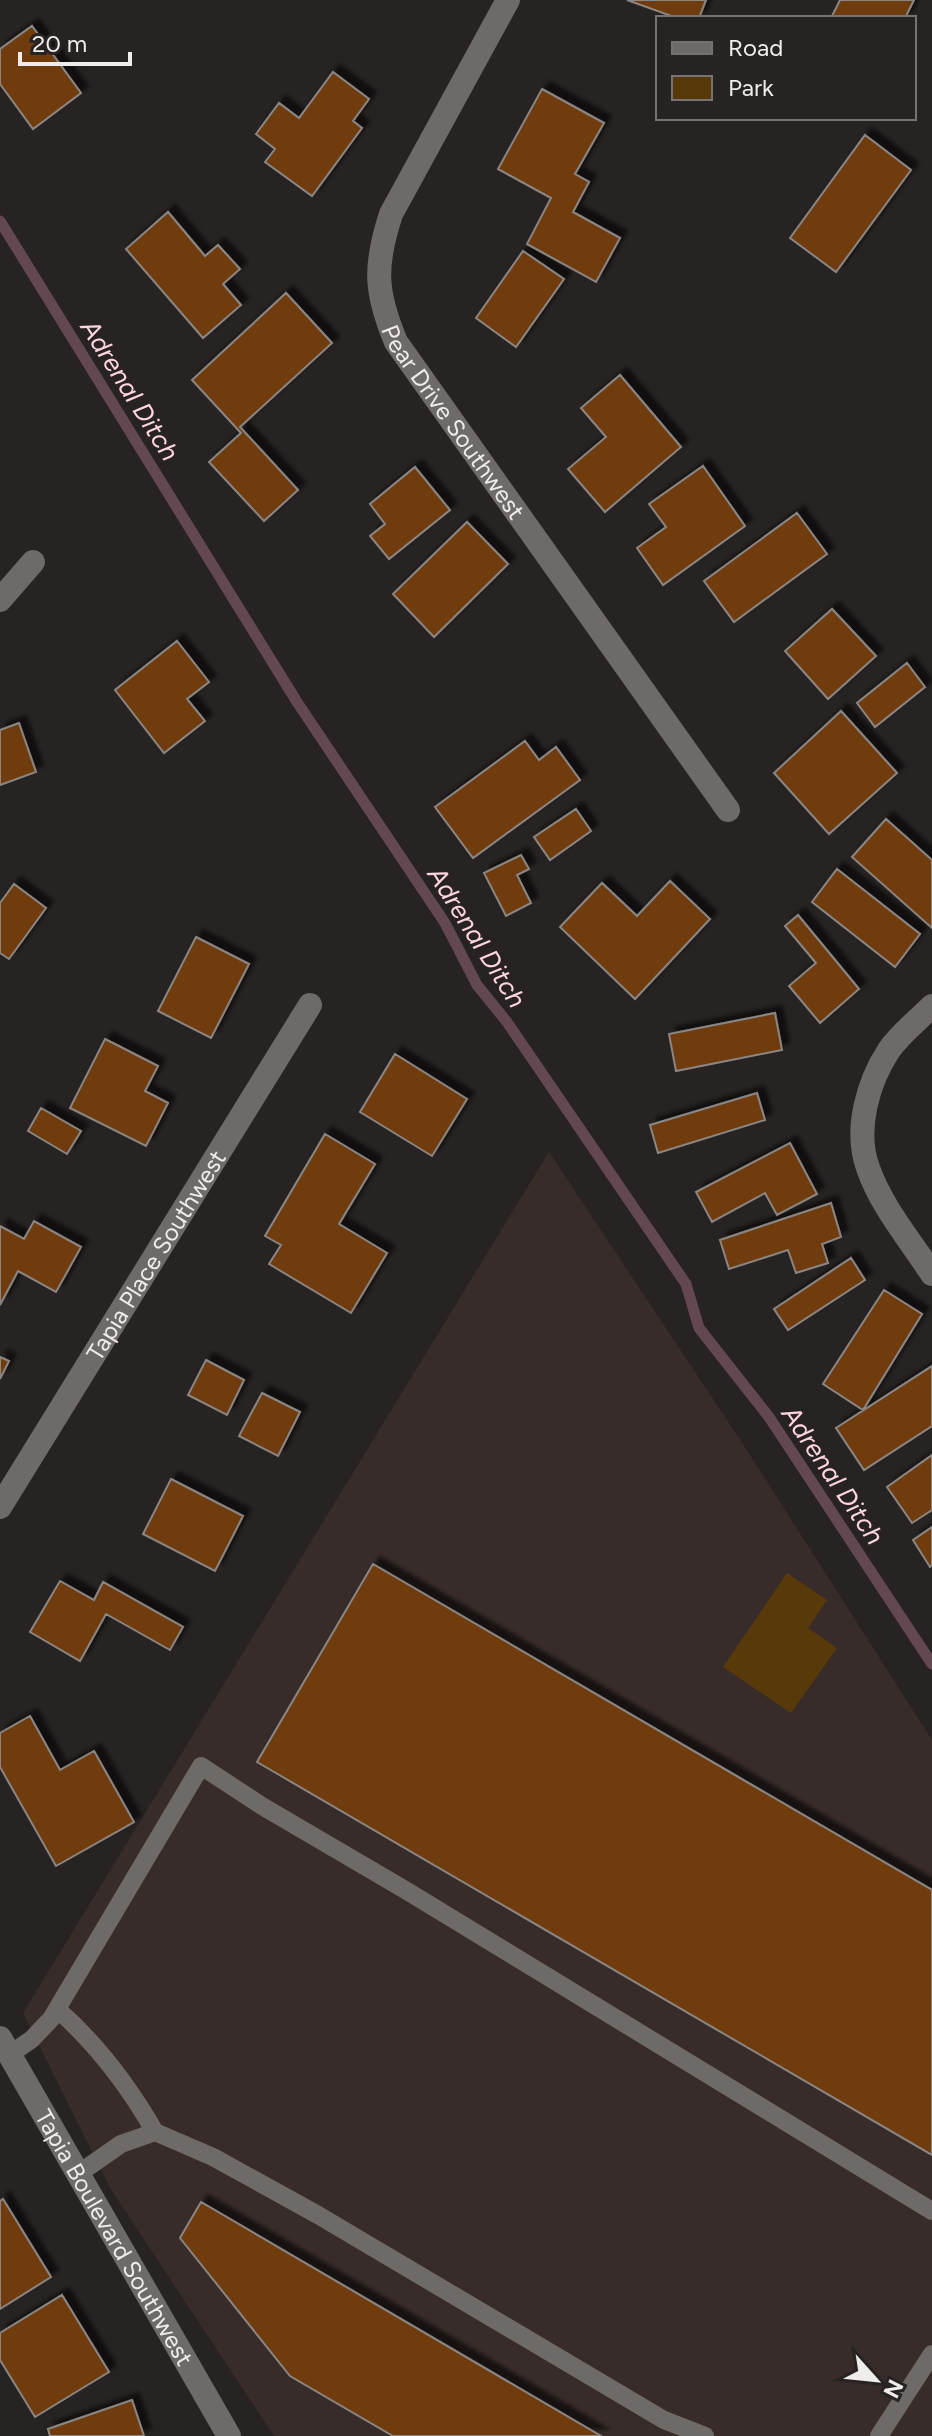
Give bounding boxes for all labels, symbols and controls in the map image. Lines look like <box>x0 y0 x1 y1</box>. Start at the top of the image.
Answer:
scale bar <box>20 16 130 66</box>
legend <box>656 16 916 120</box>
text: 20 m <box>32 29 87 58</box>
text: Road <box>728 33 783 62</box>
text: Park <box>728 73 774 102</box>
water label: Adrenal Ditch <box>73 313 186 467</box>
street label: Pear Drive Southwest <box>376 320 531 525</box>
water label: Adrenal Ditch <box>420 860 533 1014</box>
street label: Tapia Place Southwest <box>80 1145 231 1366</box>
water label: Adrenal Ditch <box>774 1399 891 1550</box>
street label: Tapia Boulevard Southwest <box>30 2104 200 2371</box>
north arrow <box>836 2340 916 2420</box>
text: N <box>877 2375 909 2403</box>

